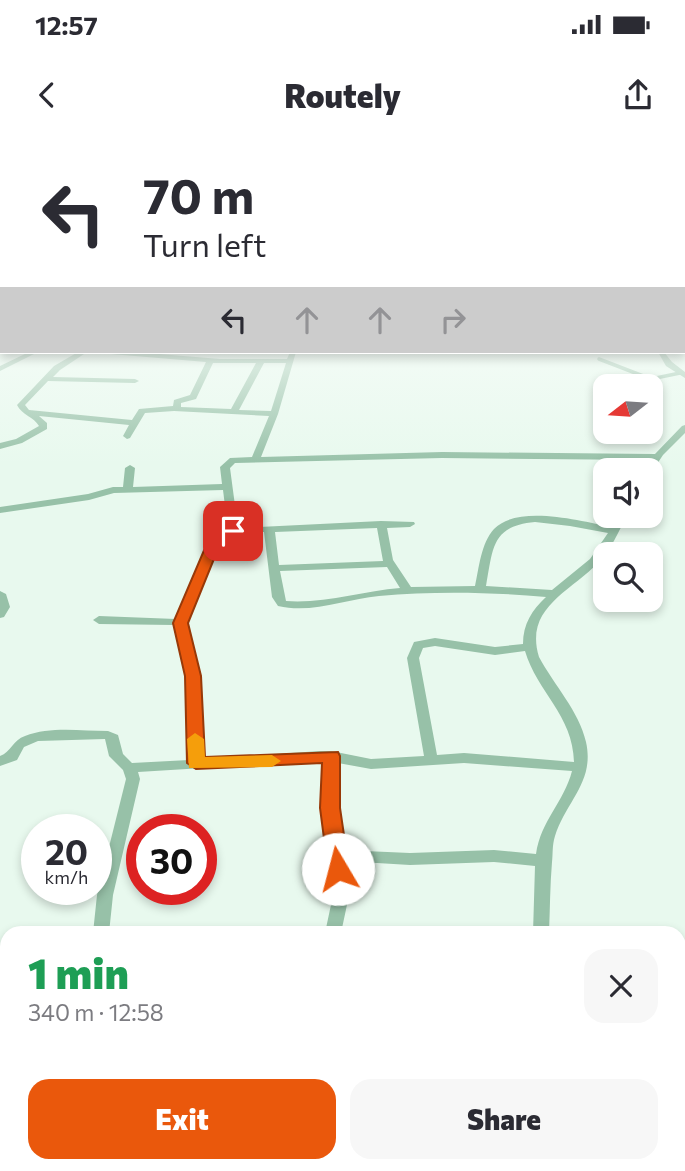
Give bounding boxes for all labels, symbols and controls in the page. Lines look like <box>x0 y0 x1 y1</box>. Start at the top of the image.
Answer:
text: 12:57 <box>35 9 98 40</box>
text: Routely <box>284 75 401 115</box>
icon: back <box>28 76 66 114</box>
icon: share <box>619 76 657 114</box>
text: 70 m <box>143 164 254 224</box>
icon: left <box>28 168 119 259</box>
text: Turn left <box>143 224 267 264</box>
icon: left <box>215 301 253 339</box>
icon: ahead <box>288 301 326 339</box>
icon: ahead <box>361 301 399 339</box>
icon: right <box>434 301 472 339</box>
north arrow <box>593 374 663 444</box>
map controls <box>593 374 663 612</box>
button: sound <box>593 458 663 528</box>
pin <box>203 501 263 561</box>
icon: arrive <box>214 512 252 550</box>
button: search <box>593 542 663 612</box>
speed limit sign: 30 <box>126 814 217 905</box>
text: 20 <box>45 829 88 872</box>
position arrow <box>301 832 375 906</box>
text: km/h <box>45 866 88 888</box>
text: 1 min <box>28 946 129 998</box>
button: close <box>584 949 658 1023</box>
text: 340 m · 12:58 <box>28 998 164 1026</box>
button: Exit <box>28 1079 336 1159</box>
button: Share <box>350 1079 658 1159</box>

